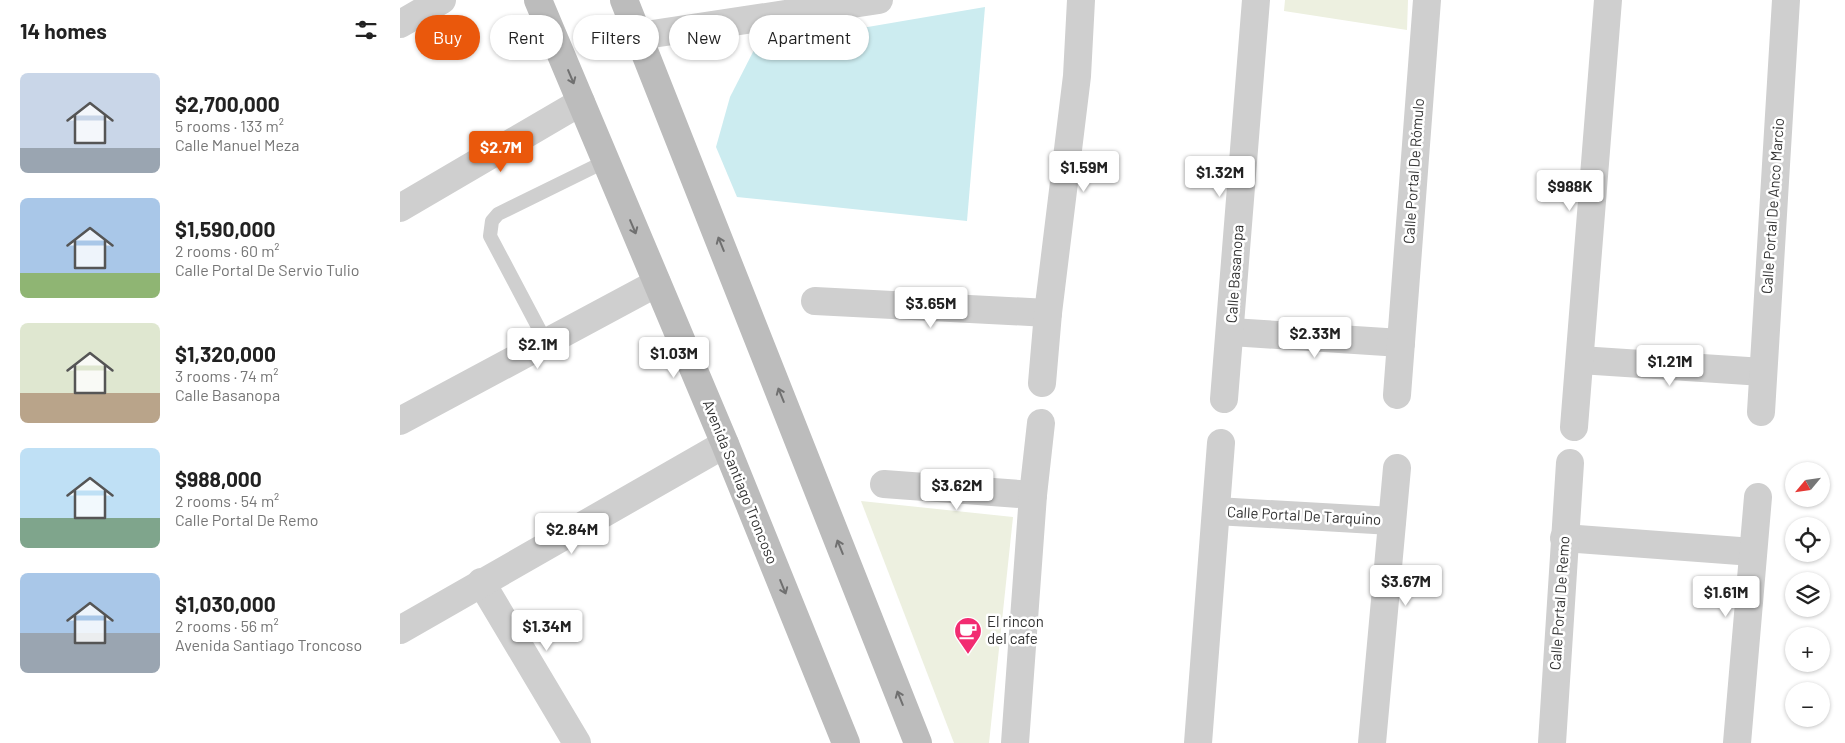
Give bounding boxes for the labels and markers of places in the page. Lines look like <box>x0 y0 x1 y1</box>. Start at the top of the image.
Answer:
pin: $2.7M <box>466 130 536 173</box>
pin: $1.59M <box>1043 150 1125 193</box>
pin: $1.32M <box>1179 156 1261 198</box>
pin: $988K <box>1535 170 1605 212</box>
pin: $3.65M <box>890 286 972 329</box>
pin: $2.33M <box>1274 316 1356 359</box>
pin: $2.1M <box>503 328 573 370</box>
pin: $1.03M <box>633 336 715 379</box>
pin: $1.21M <box>1629 344 1711 387</box>
pin: $3.62M <box>916 468 998 511</box>
pin: $2.84M <box>531 512 613 555</box>
pin: $3.67M <box>1365 564 1447 607</box>
pin: $1.61M <box>1685 576 1767 618</box>
pin: $1.34M <box>506 610 588 652</box>
place label: El rincon del cafe <box>987 612 1044 647</box>
cafe icon: El rincon del cafe <box>953 616 983 655</box>

